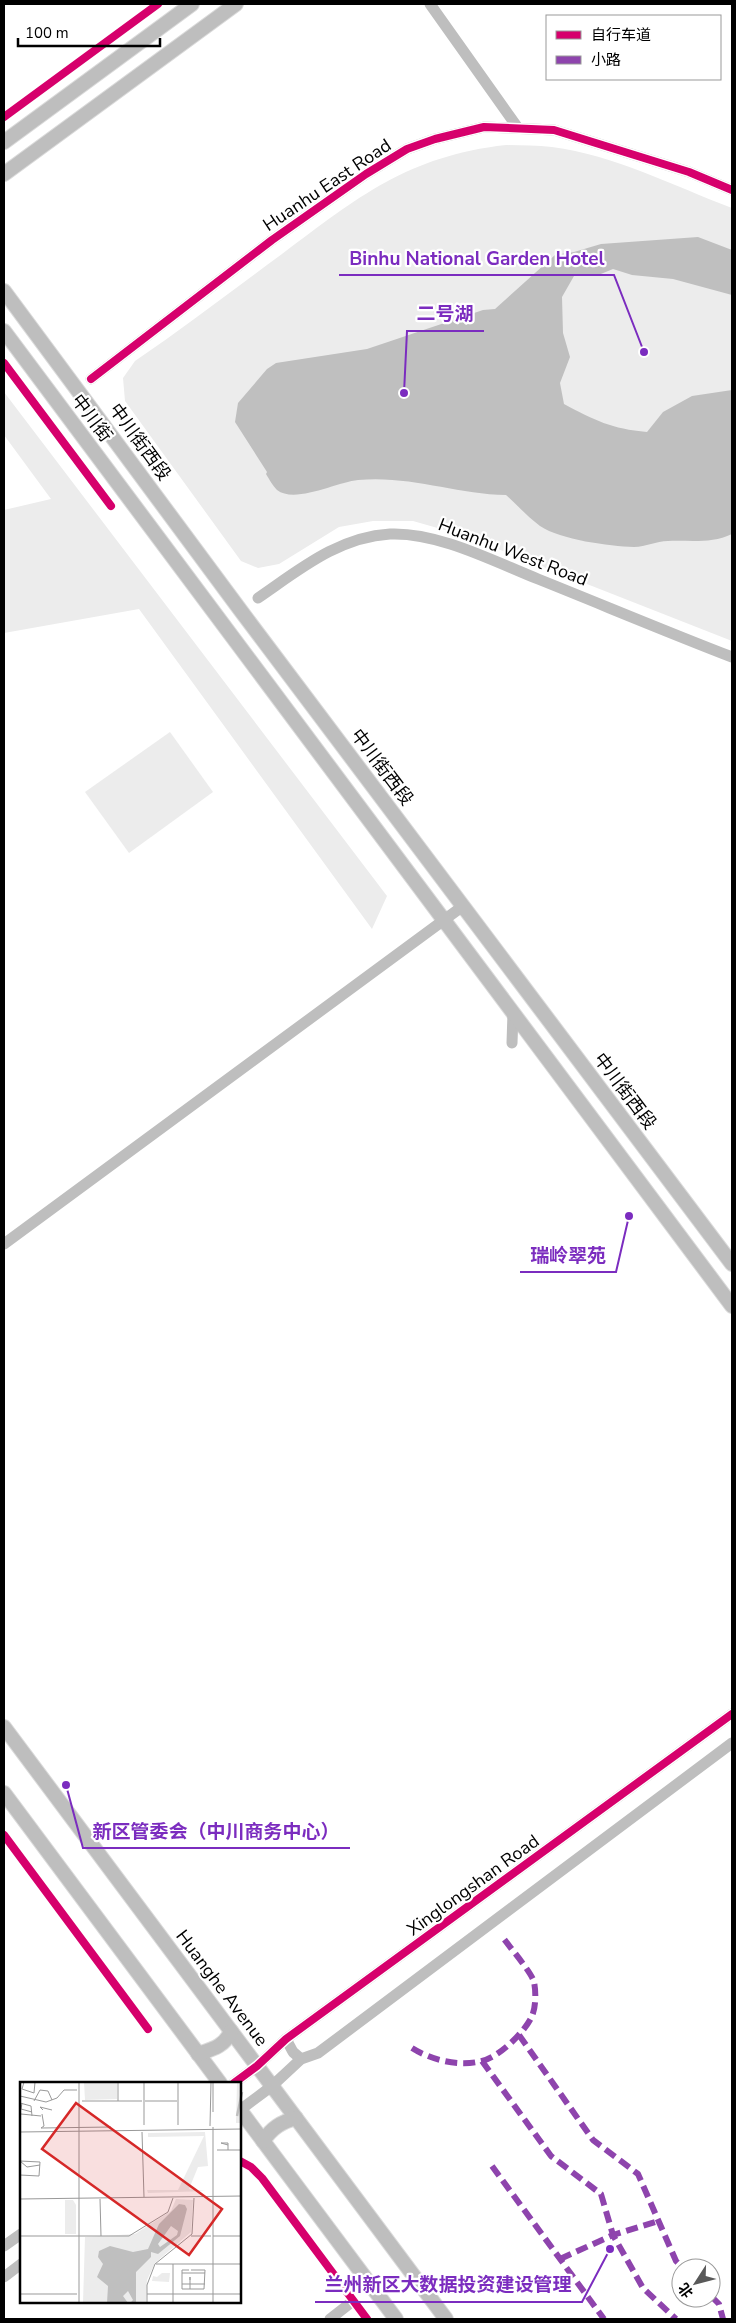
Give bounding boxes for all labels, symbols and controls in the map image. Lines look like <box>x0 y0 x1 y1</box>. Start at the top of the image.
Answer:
scale bar <box>18 15 160 47</box>
legend <box>546 15 721 80</box>
text: 100 m <box>25 23 69 43</box>
text: 自行车道 <box>591 25 651 45</box>
text: 小路 <box>591 50 621 70</box>
street label: Huanhu East Road <box>258 133 396 237</box>
callout: Binhu National Garden Hotel <box>339 241 614 275</box>
text: Binhu National Garden Hotel <box>349 246 605 272</box>
callout: 二号湖 <box>407 297 484 331</box>
text: 二号湖 <box>416 301 474 327</box>
street label: 中川街 <box>66 389 118 447</box>
street label: 中川街西段 <box>104 399 176 485</box>
street label: Huanhu West Road <box>435 512 591 592</box>
street label: 中川街西段 <box>345 724 419 810</box>
street label: 中川街西段 <box>588 1048 662 1134</box>
callout: 瑞岭翠苑 <box>520 1238 616 1272</box>
text: 瑞岭翠苑 <box>530 1243 606 1269</box>
callout: 新区管委会（中川商务中心） <box>83 1814 350 1848</box>
text: 新区管委会（中川商务中心） <box>92 1819 340 1845</box>
street label: Xinglongshan Road <box>402 1829 544 1941</box>
street label: Huanghe Avenue <box>170 1925 274 2051</box>
inset map <box>20 2082 241 2303</box>
north arrow <box>671 2258 721 2308</box>
callout: 兰州新区大数据投资建设管理 <box>315 2268 582 2302</box>
text: 兰州新区大数据投资建设管理 <box>324 2272 572 2298</box>
text: 北 <box>674 2279 698 2302</box>

